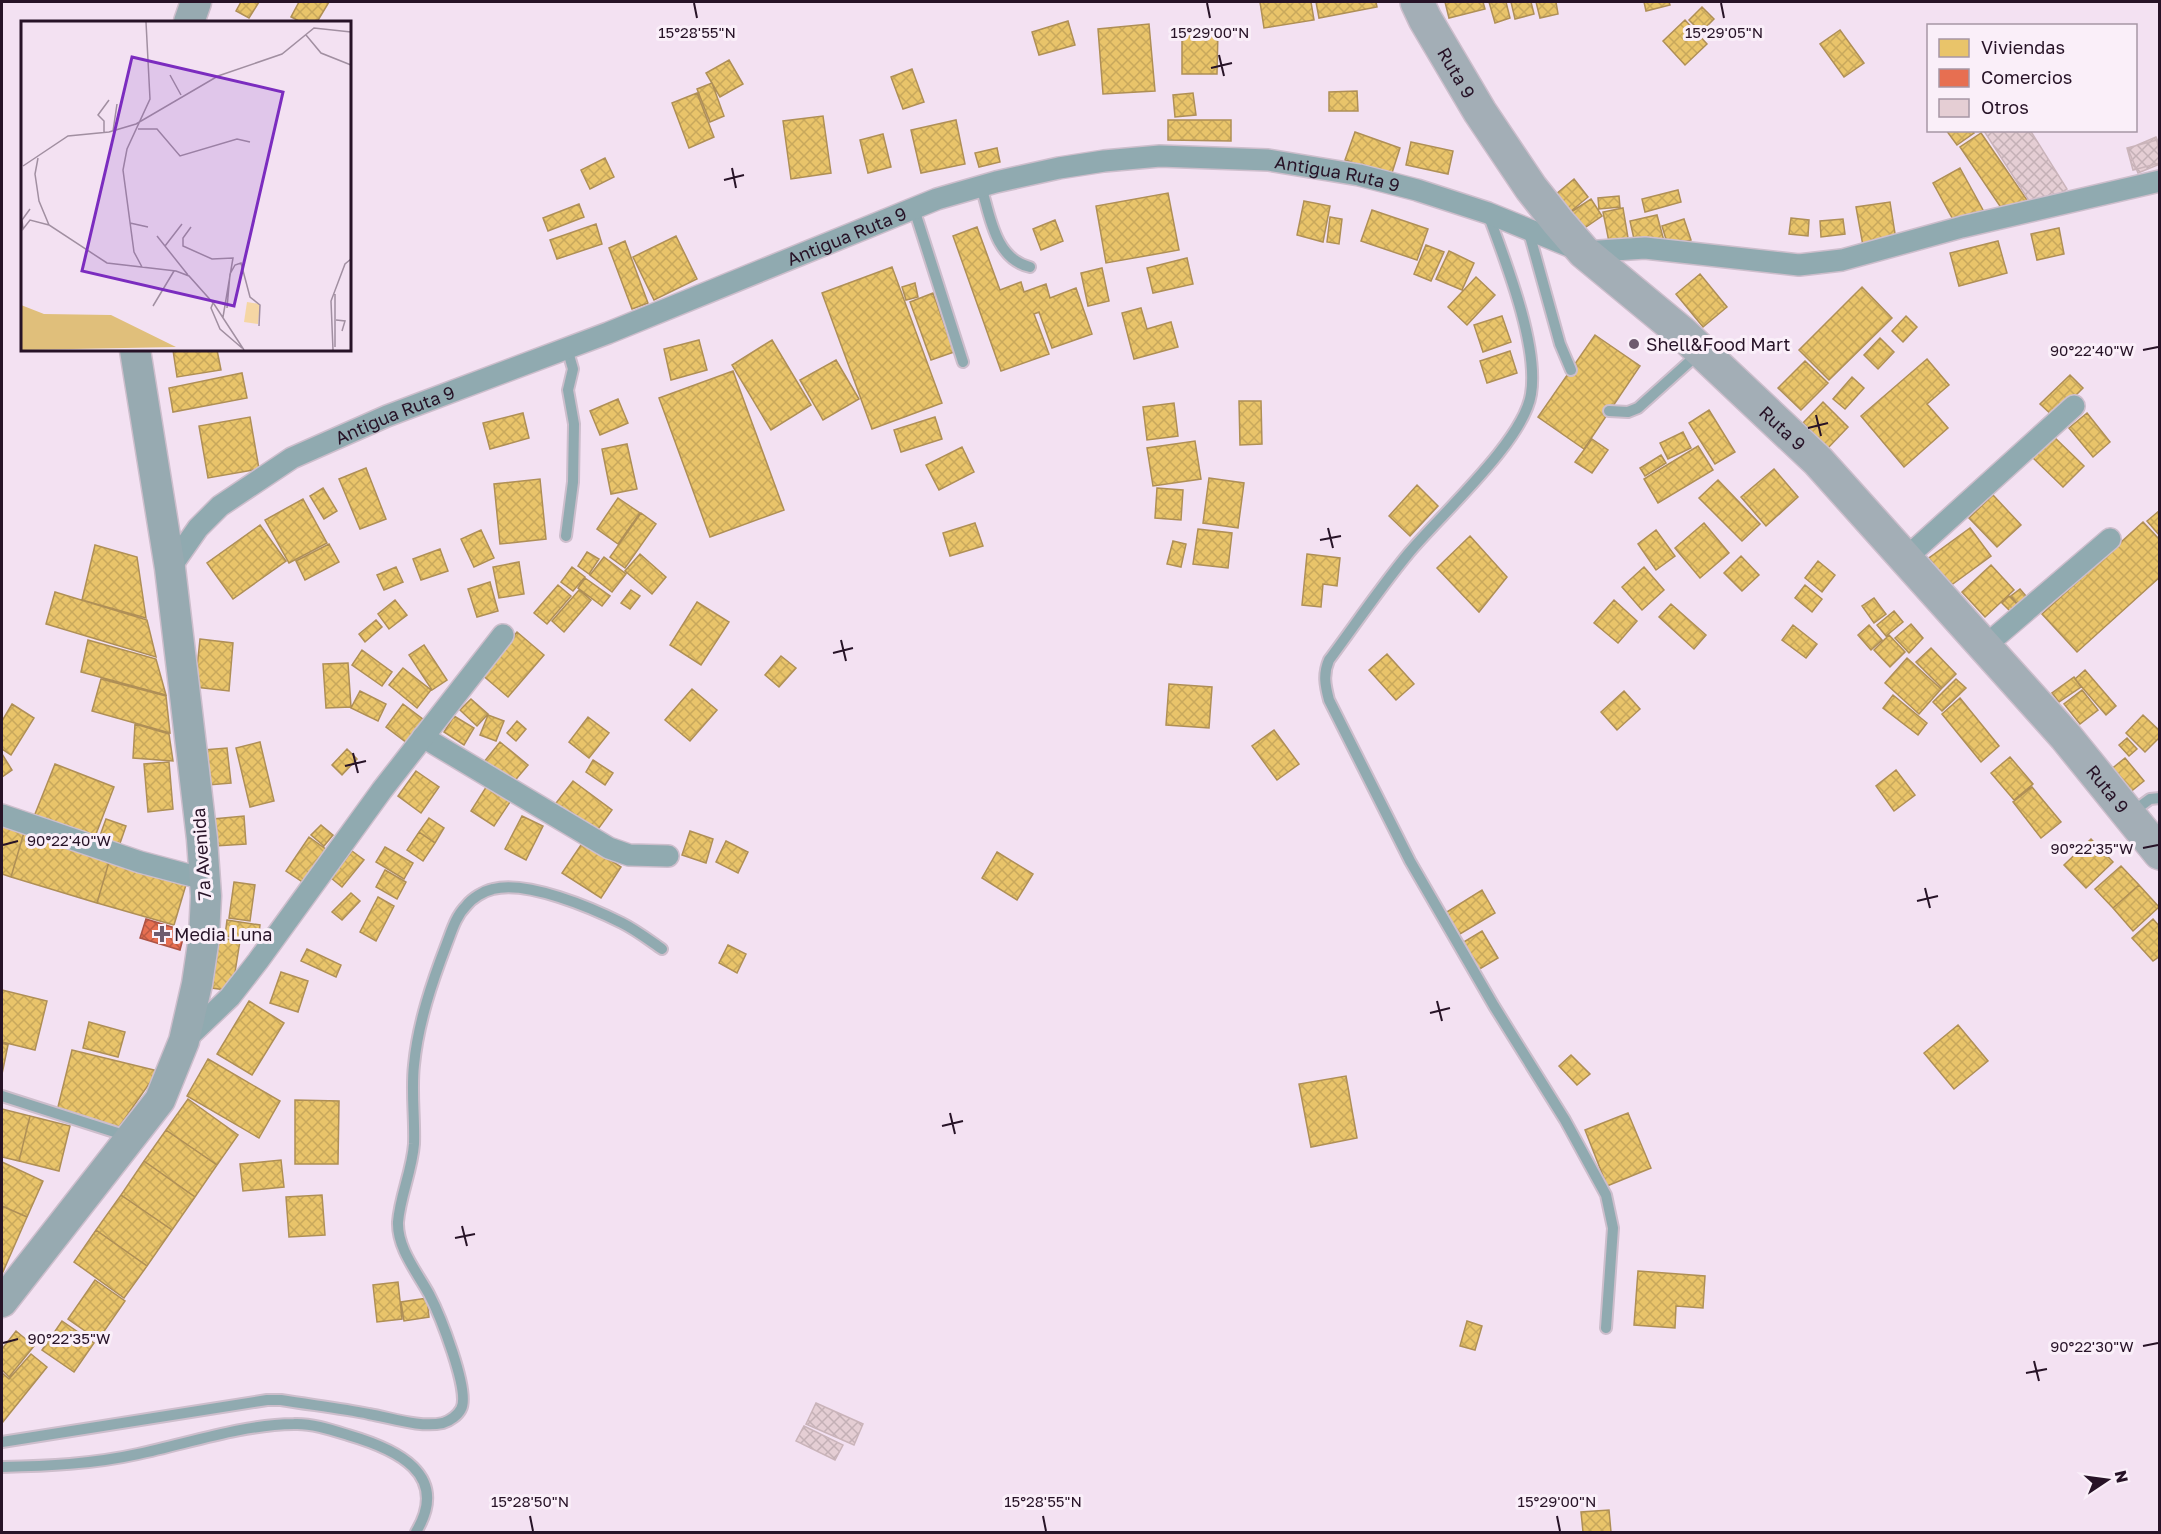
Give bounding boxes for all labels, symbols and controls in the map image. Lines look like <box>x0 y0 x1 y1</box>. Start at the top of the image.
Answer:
inset map <box>21 21 351 351</box>
text: 15°28'55"N <box>658 23 736 41</box>
text: 15°29'00"N <box>1171 23 1249 41</box>
text: 15°29'05"N <box>1685 23 1763 41</box>
legend <box>1927 24 2137 132</box>
text: Viviendas <box>1981 36 2065 58</box>
street label: Ruta 9 <box>1433 43 1480 102</box>
text: Comercios <box>1981 66 2072 88</box>
text: Otros <box>1981 96 2029 118</box>
street label: Antigua Ruta 9 <box>1273 150 1402 196</box>
street label: Antigua Ruta 9 <box>784 202 910 270</box>
place label: Shell&Food Mart <box>1646 333 1791 355</box>
marker: Shell&Food Mart <box>1627 337 1641 351</box>
text: 90°22'40"W <box>2050 341 2134 359</box>
street label: Antigua Ruta 9 <box>331 381 458 449</box>
street label: Ruta 9 <box>1755 401 1811 455</box>
street label: Ruta 9 <box>2082 760 2134 817</box>
street label: 7ª Avenida <box>187 807 215 901</box>
text: 90°22'40"W <box>27 831 111 849</box>
text: 90°22'35"W <box>2051 839 2133 857</box>
place label: Media Luna <box>174 923 273 945</box>
marker: Media Luna <box>155 927 169 941</box>
text: 90°22'35"W <box>28 1329 110 1347</box>
text: 90°22'30"W <box>2050 1337 2134 1355</box>
north arrow <box>2077 1450 2137 1510</box>
text: N <box>2111 1468 2133 1485</box>
text: 15°28'50"N <box>491 1492 569 1510</box>
text: 15°28'55"N <box>1004 1492 1082 1510</box>
text: 15°29'00"N <box>1518 1492 1596 1510</box>

